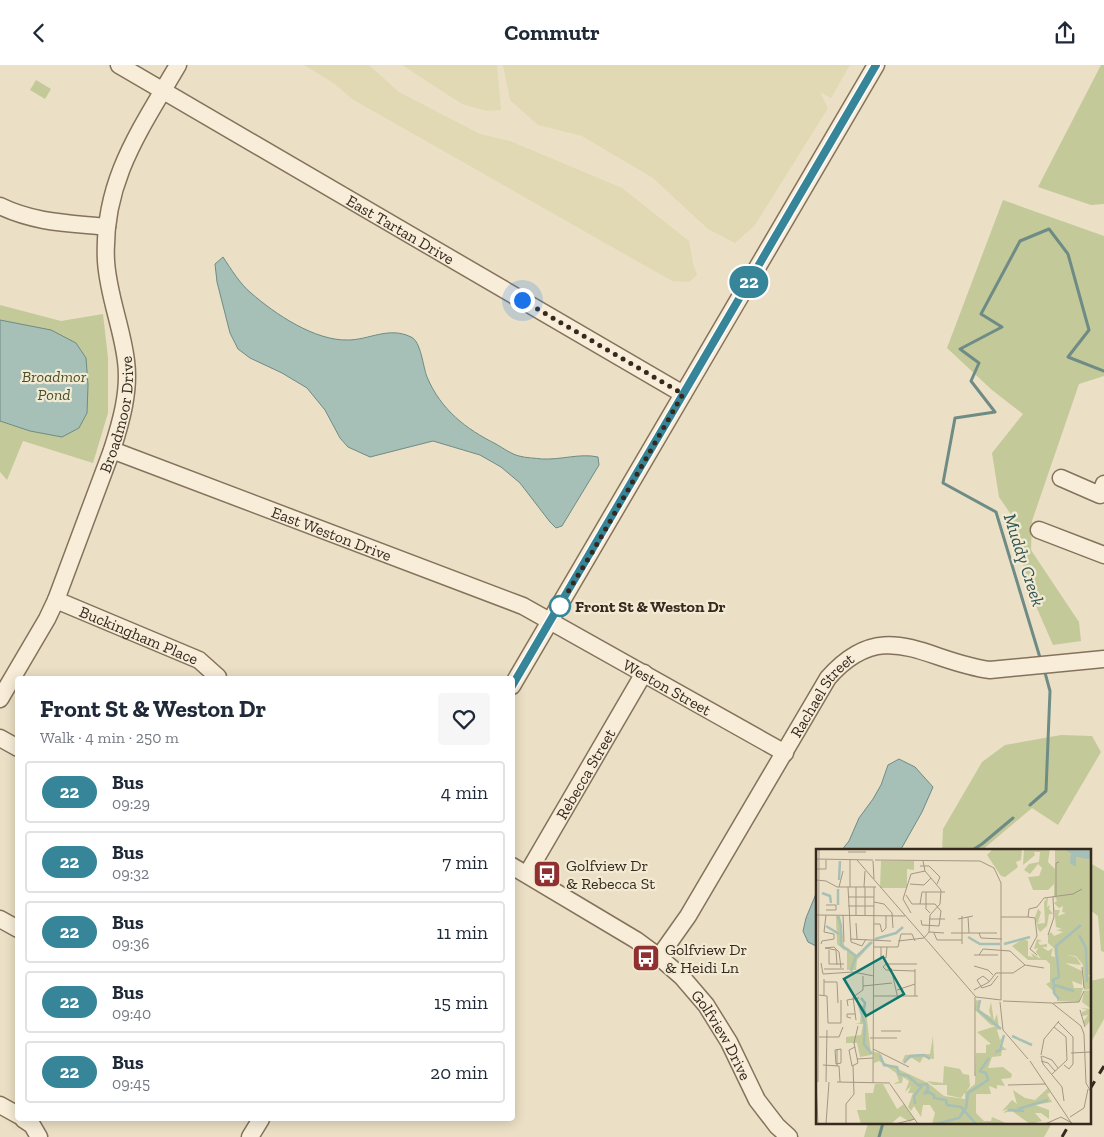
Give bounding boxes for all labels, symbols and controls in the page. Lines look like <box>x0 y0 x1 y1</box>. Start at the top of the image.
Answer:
icon: back <box>25 19 53 47</box>
text: Commutr <box>504 19 600 46</box>
icon: share <box>1051 19 1079 47</box>
street label: East Tartan Drive <box>343 190 458 268</box>
line badge: 22 <box>726 266 772 298</box>
text: 22 <box>739 271 759 293</box>
your location <box>510 288 535 313</box>
street label: Broadmoor Drive <box>95 355 137 475</box>
park label: Broadmor Pond <box>22 367 87 404</box>
street label: East Weston Drive <box>269 502 394 565</box>
water label: Muddy Creek <box>999 511 1049 609</box>
marker: Front St & Weston Dr <box>549 595 571 617</box>
place label: Front St & Weston Dr <box>575 597 726 616</box>
street label: Buckingham Place <box>77 601 201 668</box>
street label: Rachael Street <box>786 649 858 741</box>
street label: Weston Street <box>620 655 715 719</box>
button: heart <box>438 693 490 745</box>
text: Front St & Weston Dr <box>40 694 266 723</box>
street label: Rebecca Street <box>552 725 619 822</box>
text: Walk · 4 min · 250 m <box>40 728 179 747</box>
text: Bus <box>112 771 144 794</box>
text: 22 <box>60 781 79 803</box>
text: 4 min <box>441 781 488 804</box>
text: 09:29 <box>112 794 150 813</box>
text: Bus <box>112 841 144 864</box>
inset map <box>816 849 1092 1125</box>
text: 22 <box>60 851 79 873</box>
text: 7 min <box>442 851 488 874</box>
place label: Golfview Dr & Rebecca St <box>566 856 655 893</box>
bus stop icon: Golfview Dr & Rebecca St <box>532 859 562 889</box>
text: 09:32 <box>112 864 149 883</box>
text: Bus <box>112 911 144 934</box>
text: 22 <box>60 921 79 943</box>
text: 11 min <box>436 921 488 944</box>
text: 09:36 <box>112 934 150 953</box>
place label: Golfview Dr & Heidi Ln <box>665 940 747 977</box>
bus stop icon: Golfview Dr & Heidi Ln <box>631 943 661 973</box>
text: Bus <box>112 981 144 1004</box>
street label: Golfview Drive <box>688 986 755 1083</box>
text: 22 <box>60 991 79 1013</box>
text: 15 min <box>434 991 488 1014</box>
text: 09:40 <box>112 1004 151 1023</box>
text: Bus <box>112 1051 144 1074</box>
text: 22 <box>60 1061 79 1083</box>
text: 20 min <box>430 1061 488 1084</box>
text: 09:45 <box>112 1074 150 1093</box>

